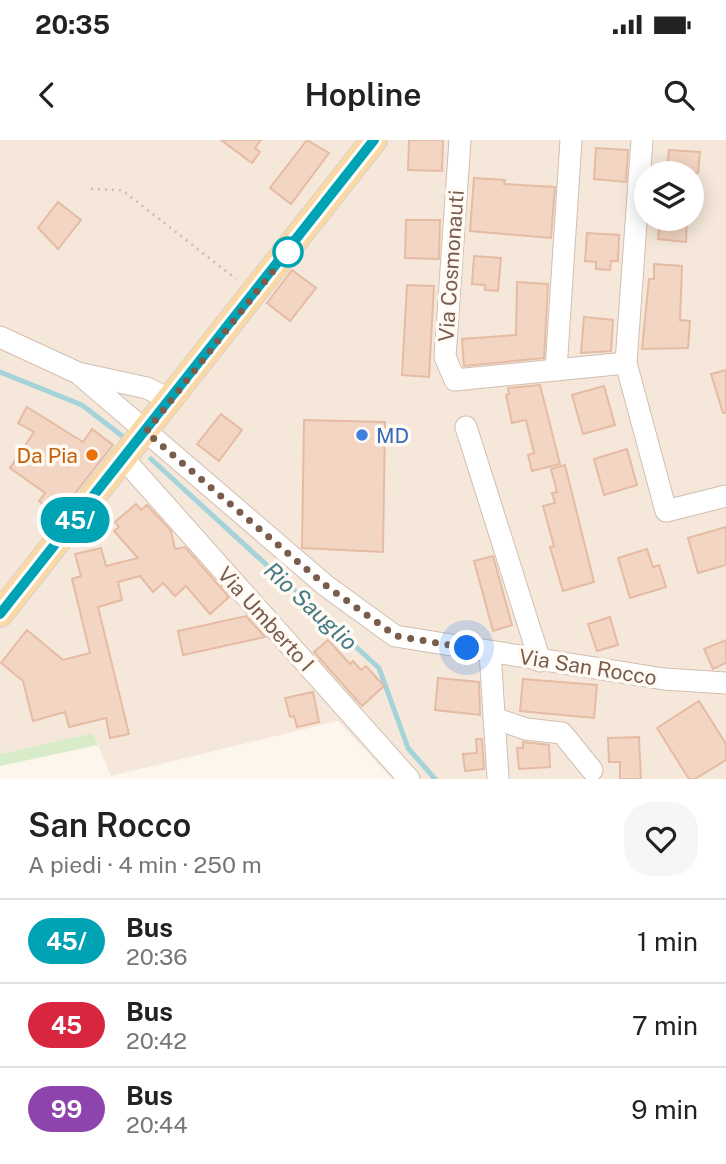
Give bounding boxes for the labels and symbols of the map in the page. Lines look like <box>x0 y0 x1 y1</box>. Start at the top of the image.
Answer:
street label: Via Cosmonauti <box>433 189 469 343</box>
unlabelled marker <box>273 237 303 267</box>
place label: MD <box>376 423 409 448</box>
marker: MD <box>354 427 370 443</box>
place label: Da Pia <box>17 443 78 468</box>
marker: Da Pia <box>84 447 100 463</box>
line badge: 45/ <box>35 497 115 543</box>
water label: Rio Sauglio <box>259 556 363 656</box>
street label: Via Umberto I <box>213 562 319 676</box>
your location <box>449 630 484 665</box>
street label: Via San Rocco <box>517 644 659 690</box>

